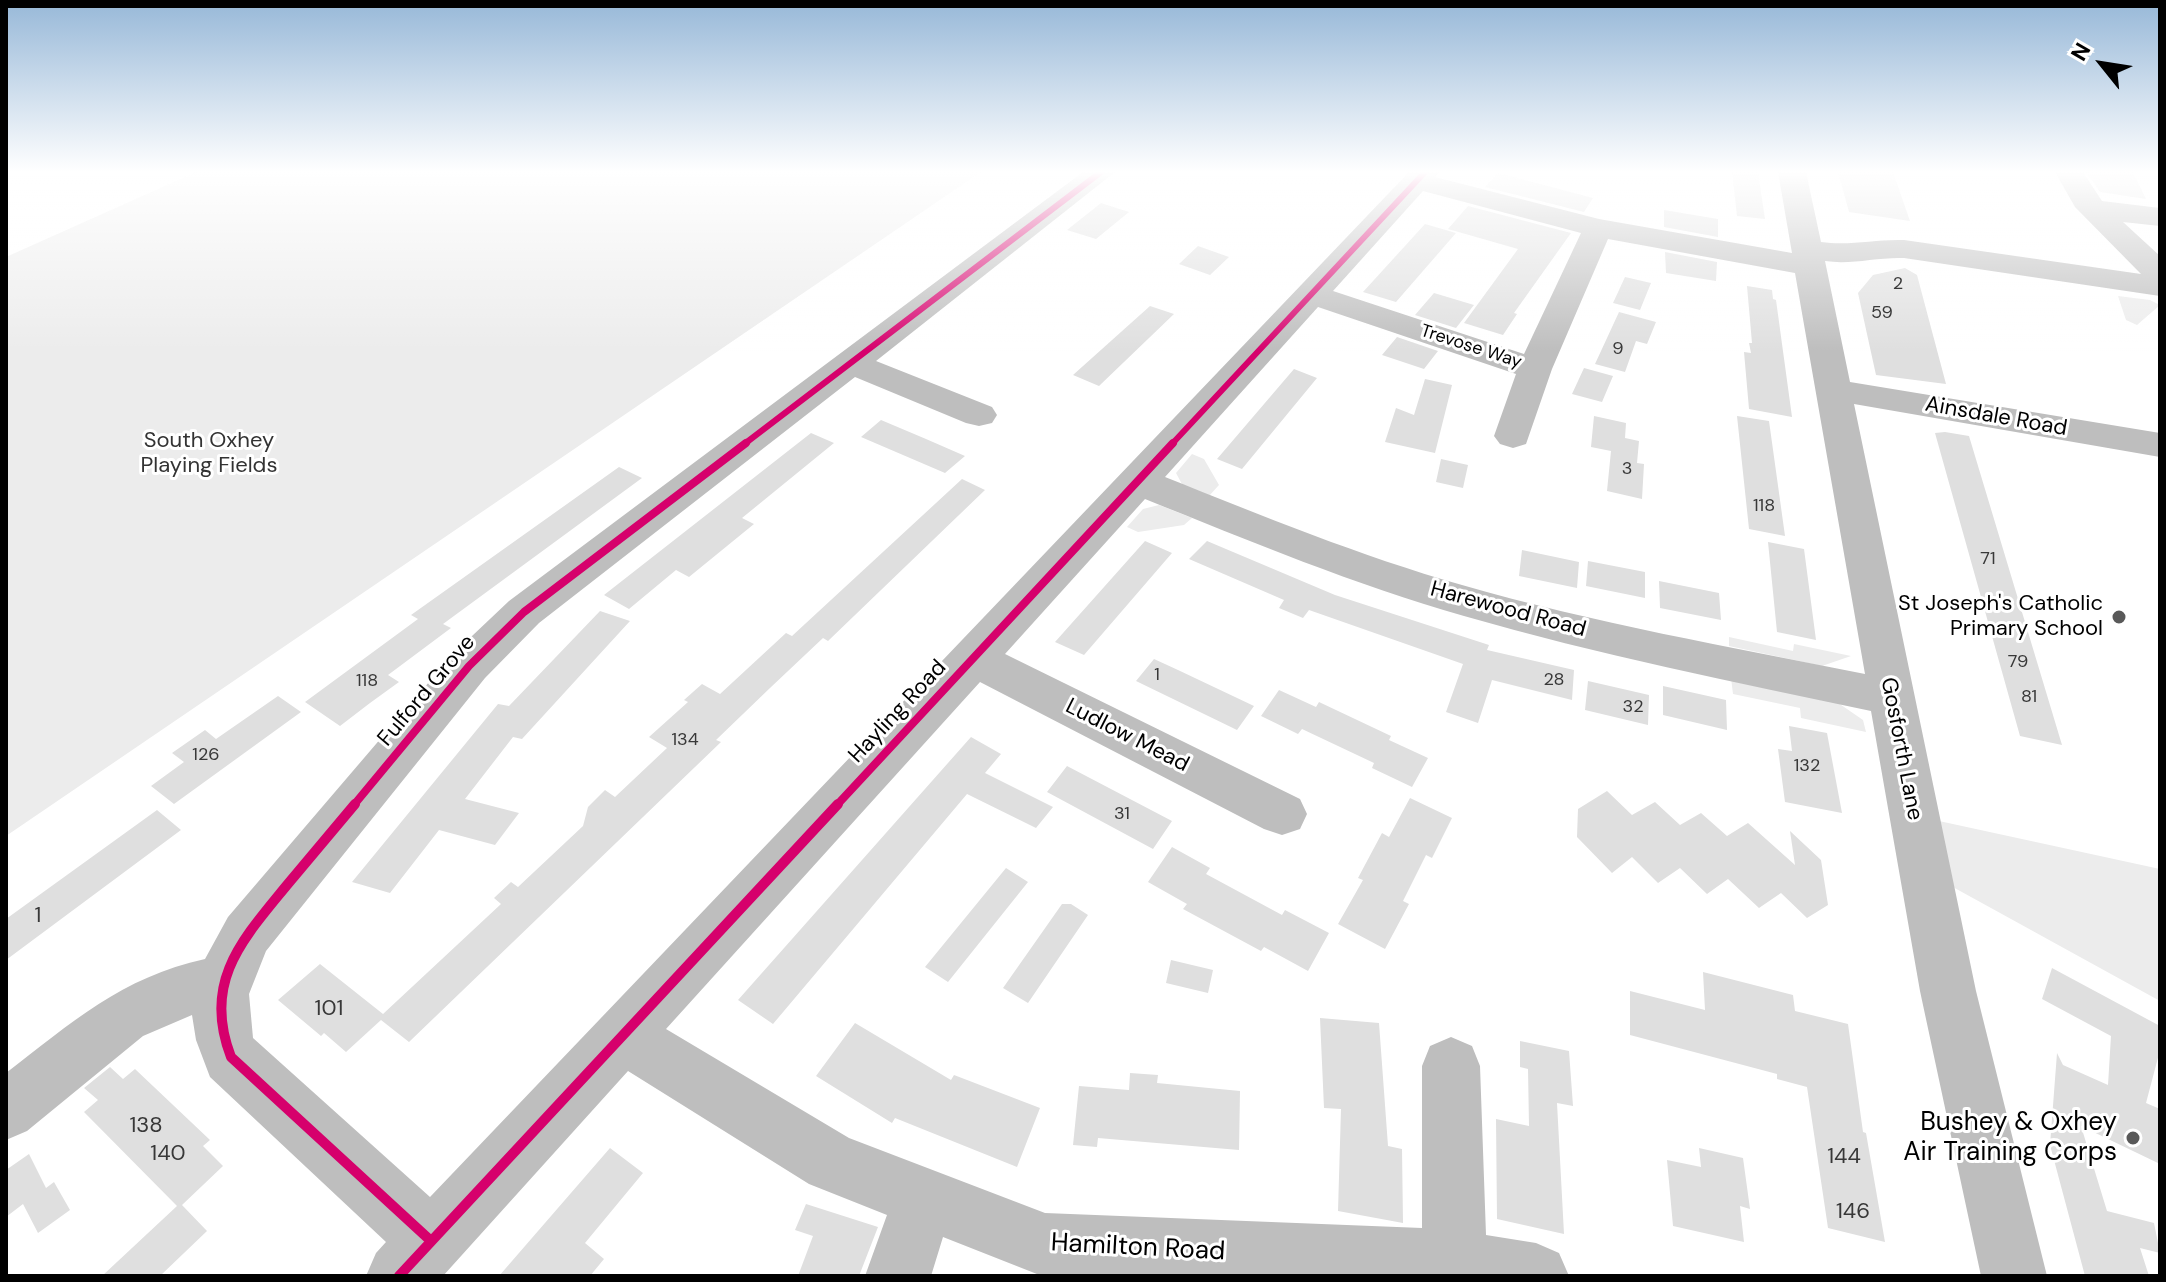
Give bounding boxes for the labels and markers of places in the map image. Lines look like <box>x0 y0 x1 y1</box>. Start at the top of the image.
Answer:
place label: St Joseph's Catholic Primary School <box>1898 591 2103 642</box>
marker: St Joseph's Catholic Primary School <box>2110 608 2128 626</box>
place label: Bushey & Oxhey Air Training Corps <box>1903 1107 2117 1168</box>
marker: Bushey & Oxhey Air Training Corps <box>2124 1129 2142 1147</box>

